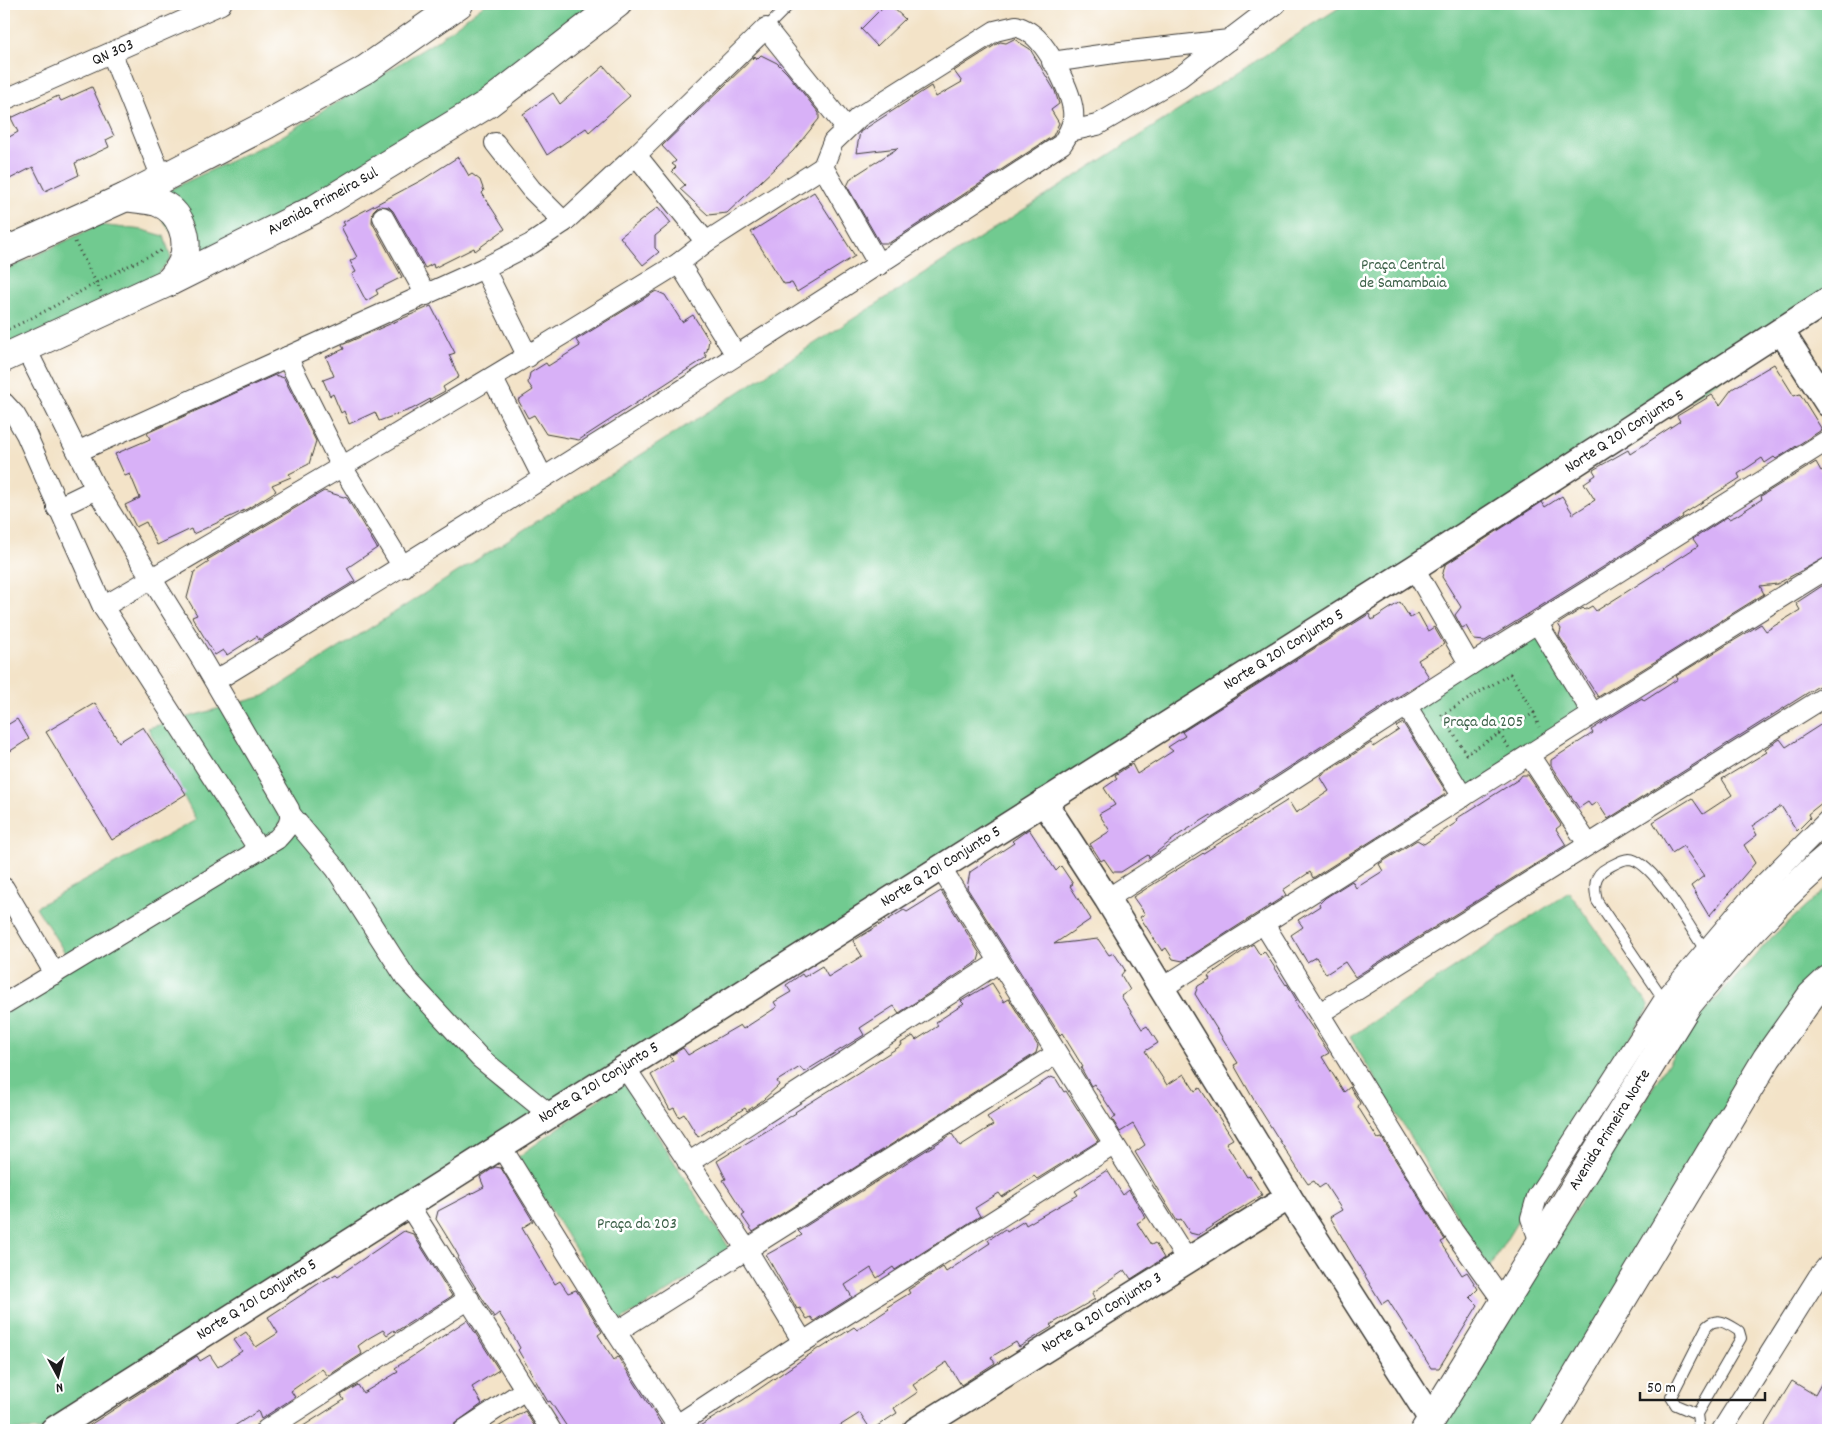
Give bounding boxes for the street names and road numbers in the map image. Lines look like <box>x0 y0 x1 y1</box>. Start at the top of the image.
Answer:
street label: QN 303 <box>88 34 138 72</box>
street label: Avenida Primeira Sul <box>263 162 383 242</box>
street label: Norte Q 201 Conjunto 5 <box>1561 385 1689 479</box>
street label: Norte Q 201 Conjunto 5 <box>1219 604 1349 696</box>
street label: Norte Q 201 Conjunto 5 <box>876 821 1006 913</box>
street label: Norte Q 201 Conjunto 5 <box>534 1037 664 1129</box>
street label: Avenida Primeira Norte <box>1563 1065 1657 1195</box>
street label: Norte Q 201 Conjunto 5 <box>192 1254 322 1346</box>
street label: Norte Q 201 Conjunto 3 <box>1037 1267 1167 1359</box>

